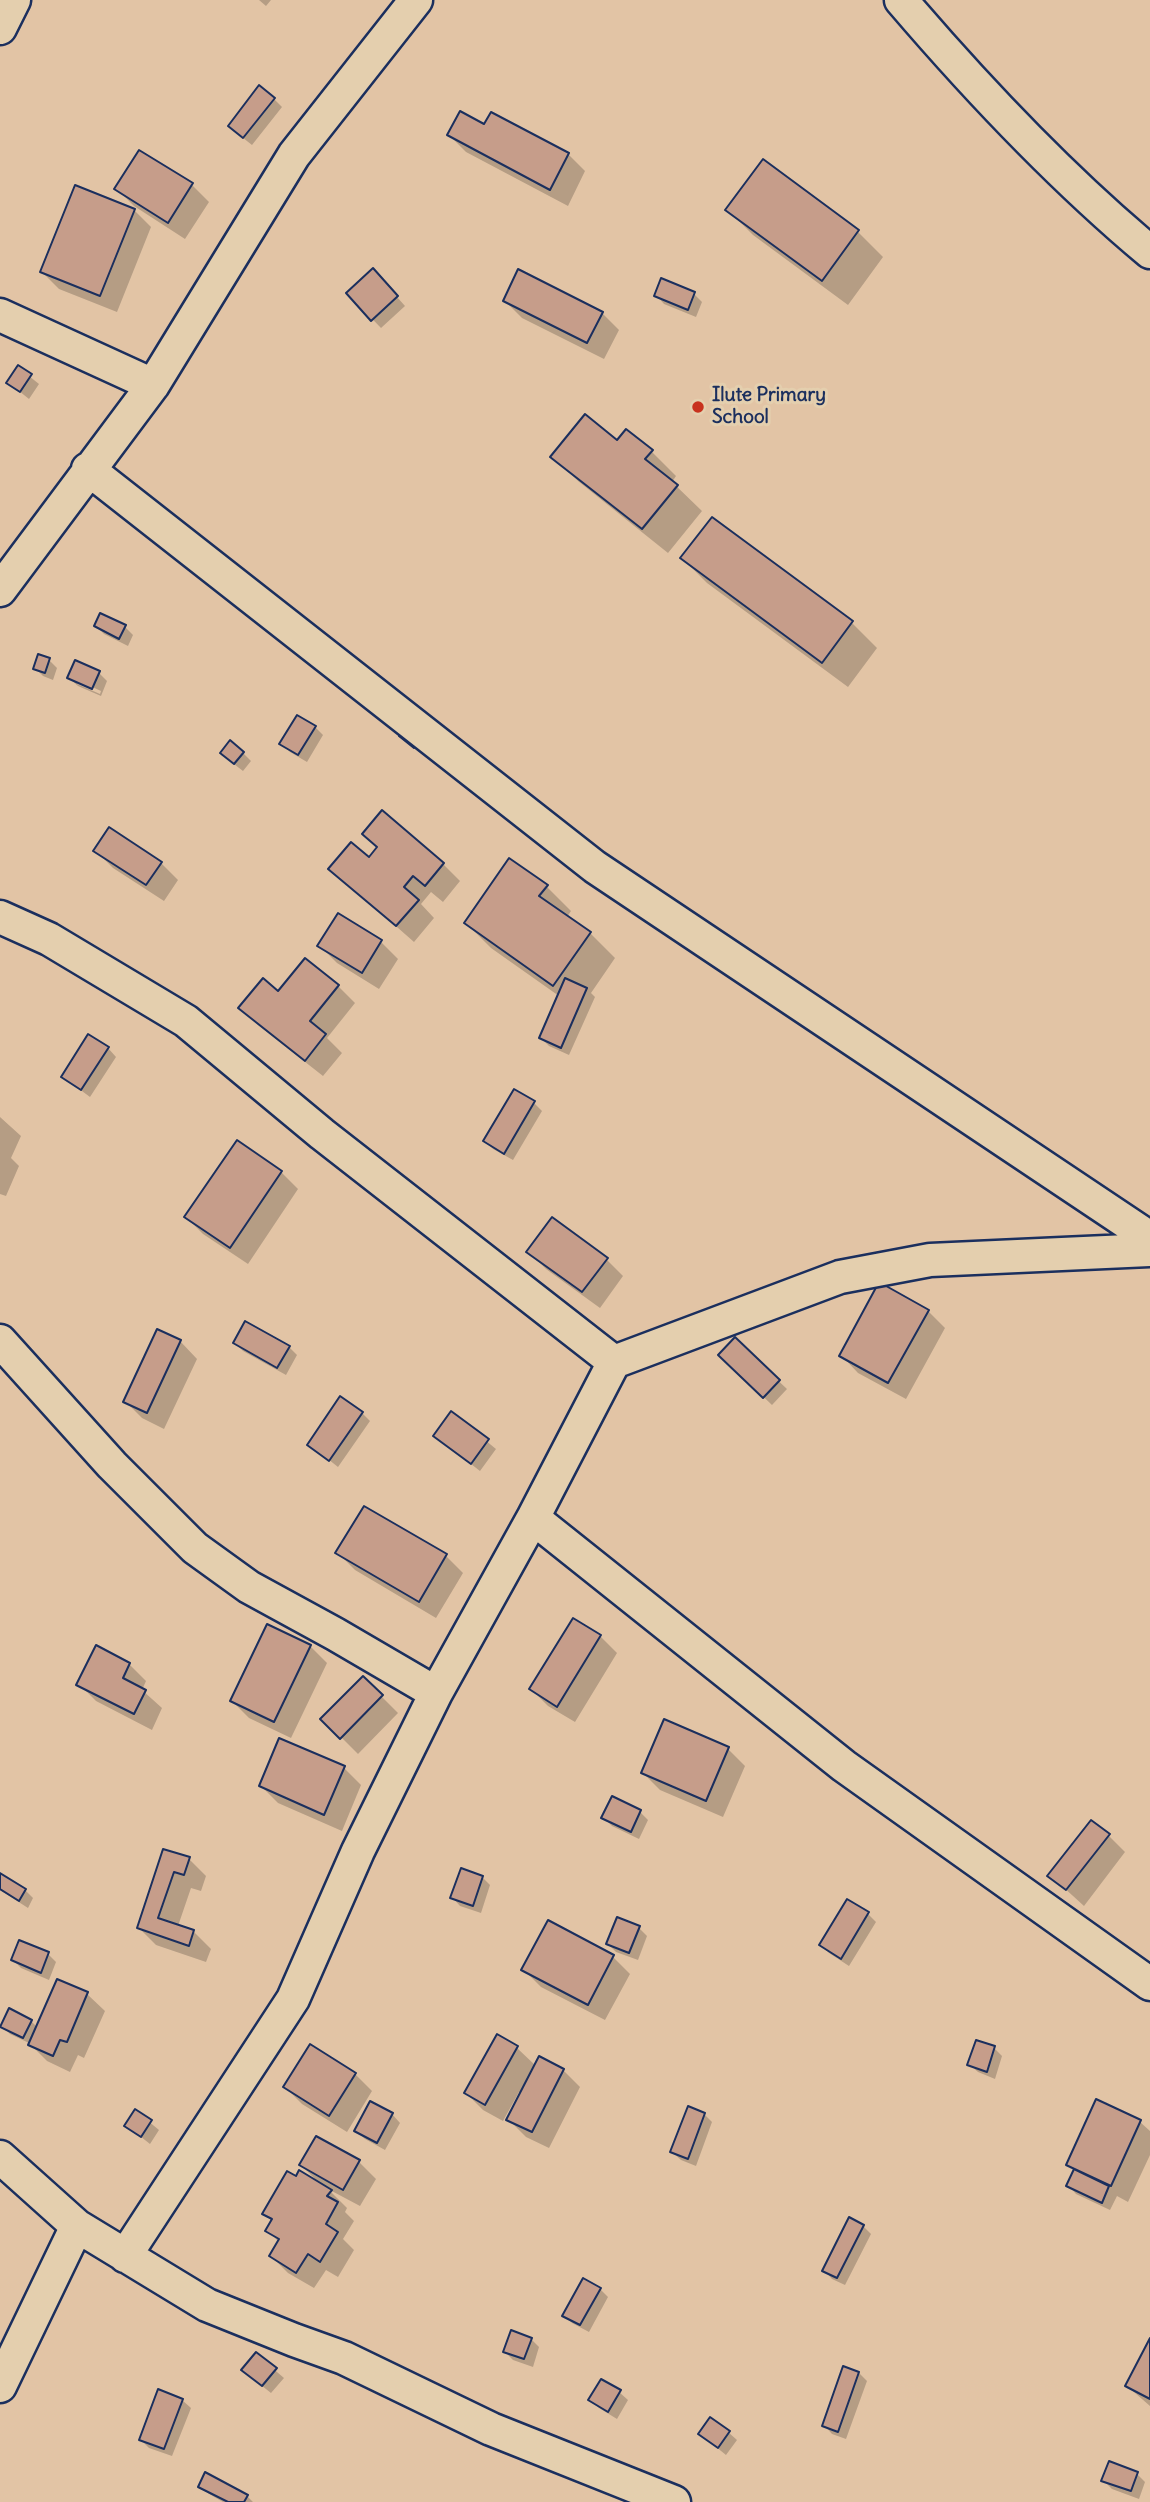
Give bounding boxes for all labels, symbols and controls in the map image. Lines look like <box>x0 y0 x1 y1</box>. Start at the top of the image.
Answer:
place label: Ilute Primary School <box>712 385 826 429</box>
marker: Ilute Primary School <box>690 399 706 415</box>

